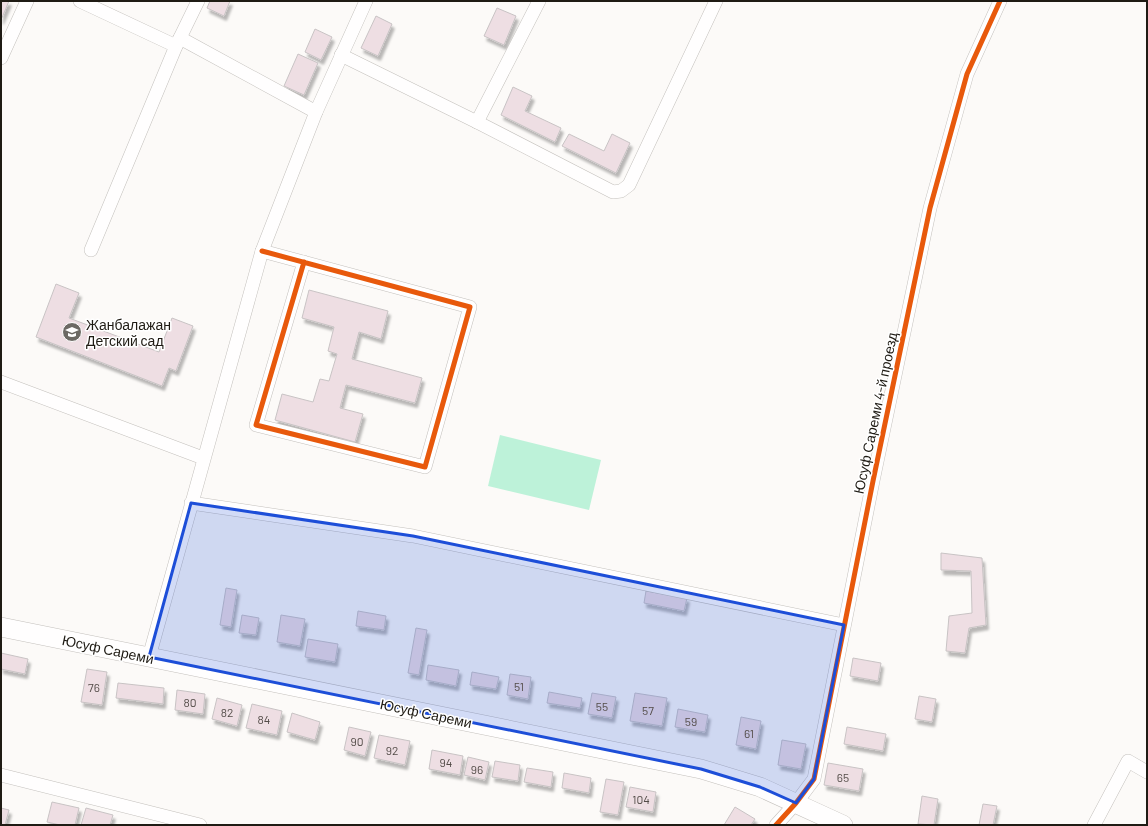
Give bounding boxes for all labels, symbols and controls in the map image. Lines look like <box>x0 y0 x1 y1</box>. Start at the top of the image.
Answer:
place label: Жанбалажан Детский сад <box>86 316 171 349</box>
school or university icon: Жанбалажан Детский сад <box>61 321 83 343</box>
street label: Юсуф Сареми 4-й проезд <box>850 331 900 495</box>
street label: Юсуф Сареми <box>61 631 155 667</box>
house number: 51 <box>514 679 524 693</box>
house number: 76 <box>88 680 100 694</box>
house number: 80 <box>183 695 197 709</box>
street label: Юсуф Сареми <box>379 695 473 731</box>
house number: 55 <box>596 699 608 713</box>
house number: 57 <box>642 703 654 717</box>
house number: 82 <box>221 705 233 719</box>
house number: 84 <box>258 712 270 726</box>
house number: 59 <box>685 714 697 728</box>
house number: 61 <box>744 726 754 740</box>
house number: 90 <box>350 734 364 748</box>
house number: 92 <box>386 743 398 757</box>
house number: 94 <box>440 755 452 769</box>
house number: 96 <box>471 762 483 776</box>
house number: 65 <box>837 770 849 784</box>
house number: 104 <box>632 792 650 806</box>

